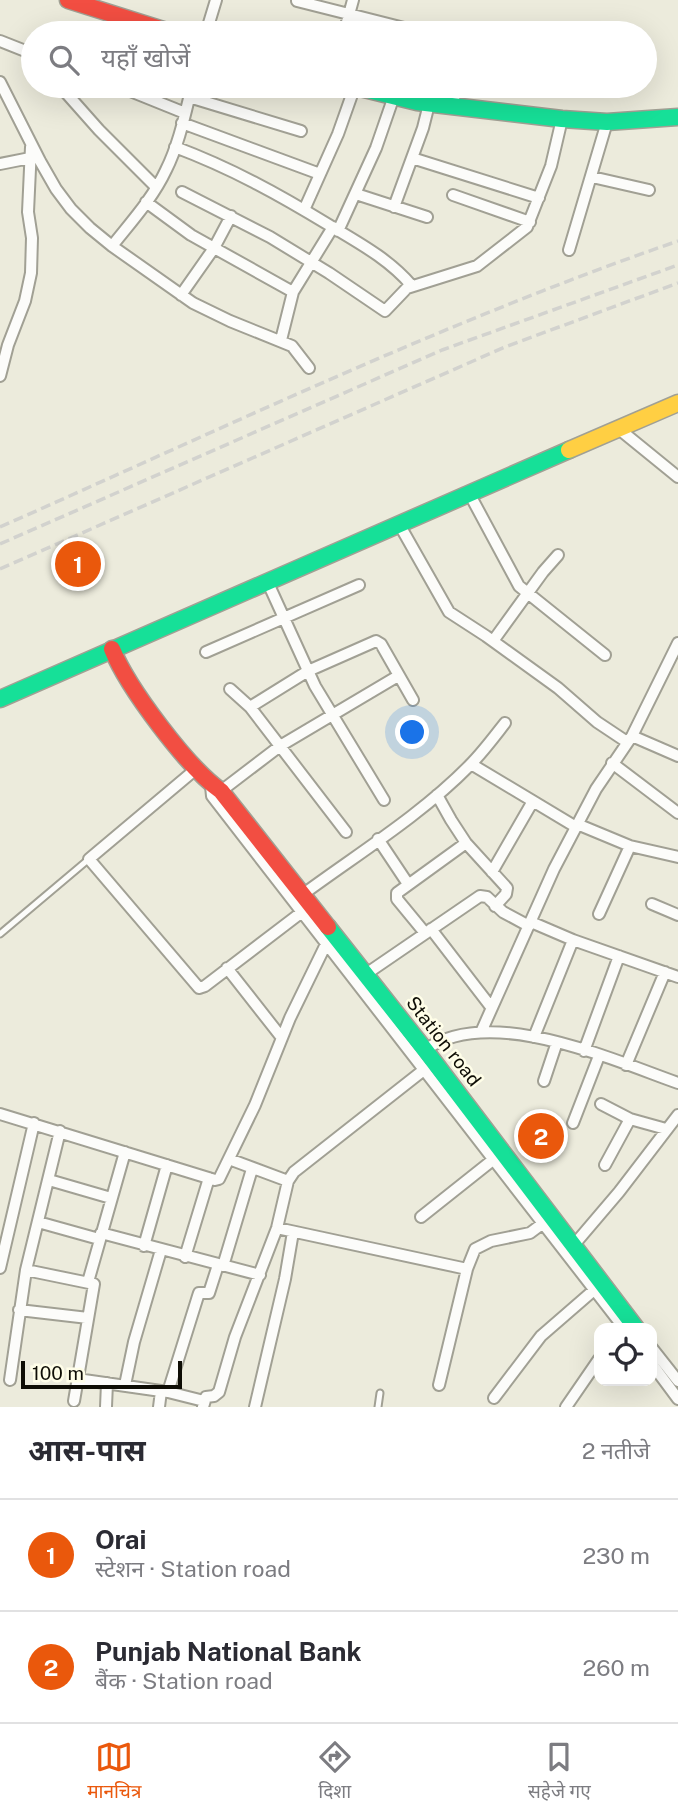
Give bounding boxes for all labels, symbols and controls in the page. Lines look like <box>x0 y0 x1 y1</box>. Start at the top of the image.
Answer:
search box <box>21 21 657 98</box>
icon: search <box>45 41 83 79</box>
text: यहाँ खोजें <box>101 42 190 73</box>
pin: 1 <box>55 538 101 590</box>
your location <box>395 715 429 749</box>
street label: Station road <box>402 992 486 1090</box>
pin: 2 <box>518 1110 564 1162</box>
map controls <box>594 1323 657 1386</box>
button: locate <box>594 1323 657 1386</box>
scale bar <box>21 1358 182 1390</box>
text: 100 m <box>32 1362 84 1384</box>
text: आस-पास <box>28 1432 146 1468</box>
text: 2 नतीजे <box>582 1437 650 1464</box>
text: Orai <box>95 1524 147 1555</box>
text: 1 <box>46 1542 56 1569</box>
text: 230 m <box>582 1542 650 1569</box>
text: स्टेशन · Station road <box>95 1555 291 1582</box>
text: Punjab National Bank <box>95 1636 362 1667</box>
text: 2 <box>44 1654 58 1681</box>
text: 260 m <box>583 1654 650 1681</box>
text: बैंक · Station road <box>95 1667 273 1694</box>
tab: मानचित्र <box>87 1738 141 1806</box>
tab: दिशा <box>316 1738 354 1806</box>
tab: सहेजे गए <box>528 1738 591 1806</box>

